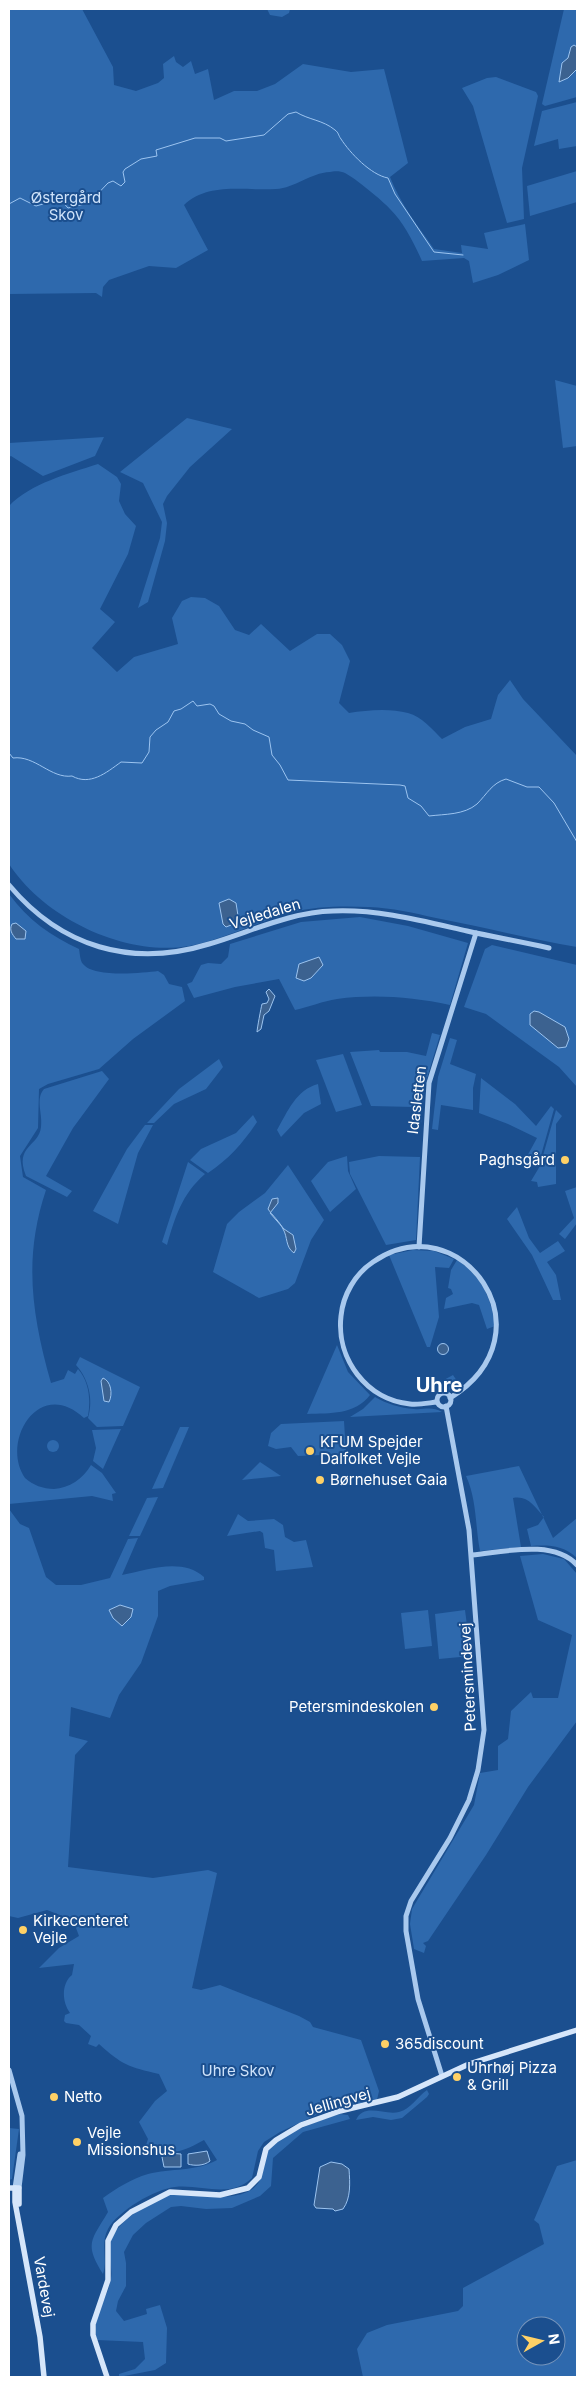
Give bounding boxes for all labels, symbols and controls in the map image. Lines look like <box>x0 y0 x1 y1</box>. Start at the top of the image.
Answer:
park label: Østergård Skov <box>31 188 101 224</box>
street label: Vejledalen <box>227 894 303 933</box>
street label: Idasletten <box>403 1065 430 1135</box>
place label: Paghsgård <box>479 1150 555 1169</box>
marker: Paghsgård <box>559 1154 571 1166</box>
district label: Uhre <box>416 1373 462 1397</box>
place label: KFUM Spejder Dalfolket Vejle <box>320 1432 423 1468</box>
marker: KFUM Spejder Dalfolket Vejle <box>304 1445 316 1457</box>
place label: Børnehuset Gaia <box>330 1470 448 1489</box>
marker: Børnehuset Gaia <box>314 1474 326 1486</box>
street label: Petersmindevej <box>455 1622 480 1732</box>
place label: Petersmindeskolen <box>289 1697 424 1716</box>
marker: Petersmindeskolen <box>428 1701 440 1713</box>
place label: Kirkecenteret Vejle <box>33 1911 128 1947</box>
marker: Kirkecenteret Vejle <box>17 1924 29 1936</box>
place label: 365discount <box>395 2034 484 2053</box>
marker: 365discount <box>379 2038 391 2050</box>
place label: Uhrhøj Pizza & Grill <box>467 2058 557 2094</box>
park label: Uhre Skov <box>201 2061 275 2080</box>
marker: Uhrhøj Pizza & Grill <box>451 2071 463 2083</box>
street label: Jellingvej <box>303 2083 373 2120</box>
place label: Netto <box>64 2087 102 2106</box>
marker: Netto <box>48 2091 60 2103</box>
place label: Vejle Missionshus <box>87 2123 175 2159</box>
marker: Vejle Missionshus <box>71 2136 83 2148</box>
street label: Vardevej <box>30 2255 59 2319</box>
north arrow <box>516 2316 566 2366</box>
text: N <box>545 2333 564 2346</box>

